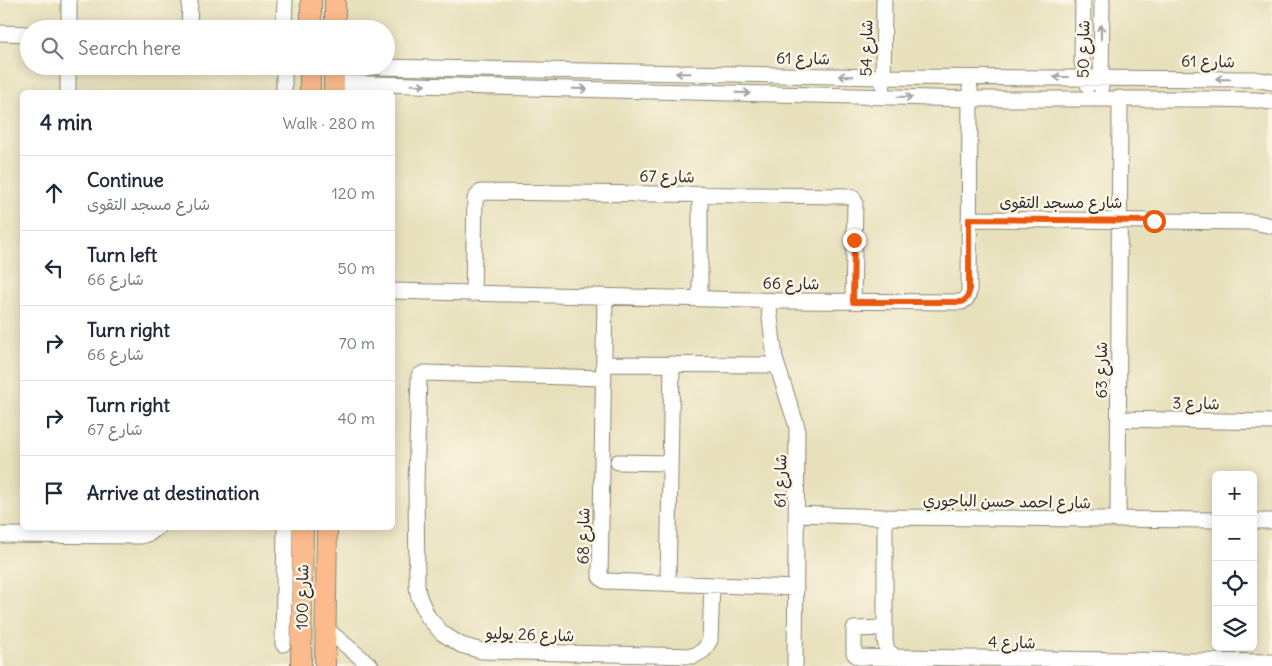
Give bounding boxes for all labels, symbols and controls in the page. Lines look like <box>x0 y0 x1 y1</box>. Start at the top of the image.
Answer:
street label: شارع 54 <box>856 19 878 77</box>
search box <box>20 20 395 75</box>
street label: شارع 50 <box>1072 20 1096 78</box>
one-way arrow <box>1096 24 1106 40</box>
icon: search <box>38 34 66 62</box>
text: Search here <box>78 36 181 60</box>
street label: شارع 61 <box>776 48 830 70</box>
street label: شارع 61 <box>1181 51 1235 73</box>
one-way arrow <box>676 68 692 78</box>
one-way arrow <box>838 72 854 81</box>
one-way arrow <box>1053 72 1070 82</box>
one-way arrow <box>1216 74 1232 84</box>
one-way arrow <box>410 80 426 90</box>
one-way arrow <box>572 84 588 94</box>
one-way arrow <box>735 89 751 98</box>
one-way arrow <box>897 93 913 102</box>
text: 4 min <box>40 109 92 136</box>
text: Walk · 280 m <box>283 113 375 133</box>
street label: شارع 67 <box>639 166 695 188</box>
text: Continue <box>87 168 164 192</box>
icon: ahead <box>40 179 68 207</box>
text: 120 m <box>332 183 375 203</box>
street label: شارع مسجد التقوى <box>999 192 1123 214</box>
text: شارع مسجد التقوى <box>87 194 210 214</box>
route start <box>1143 210 1166 233</box>
route end <box>843 229 866 252</box>
text: Turn left <box>87 243 157 267</box>
icon: left <box>40 254 68 282</box>
text: 50 m <box>337 258 375 278</box>
text: شارع 66 <box>87 269 144 289</box>
street label: شارع 66 <box>762 273 820 295</box>
text: Turn right <box>87 318 170 342</box>
icon: right <box>40 329 68 357</box>
text: 70 m <box>339 333 375 353</box>
street label: شارع 63 <box>1091 342 1113 398</box>
text: شارع 66 <box>87 344 144 364</box>
text: Turn right <box>87 393 170 417</box>
street label: شارع 3 <box>1172 393 1220 415</box>
icon: right <box>40 404 68 432</box>
text: 40 m <box>337 408 375 428</box>
text: شارع 67 <box>87 419 143 439</box>
street label: شارع 61 <box>770 454 792 508</box>
map controls <box>1212 471 1257 651</box>
button: + <box>1212 471 1257 516</box>
icon: arrive <box>40 479 68 507</box>
text: Arrive at destination <box>87 481 260 505</box>
street label: شارع احمد حسن الباجوري <box>923 490 1091 514</box>
street label: شارع 68 <box>573 507 595 565</box>
button: − <box>1212 516 1257 561</box>
button: locate <box>1212 561 1257 606</box>
street label: شارع 100 <box>291 564 315 630</box>
button: layers <box>1212 606 1257 651</box>
street label: شارع 26 يوليو <box>484 622 575 648</box>
street label: شارع 4 <box>988 632 1036 654</box>

